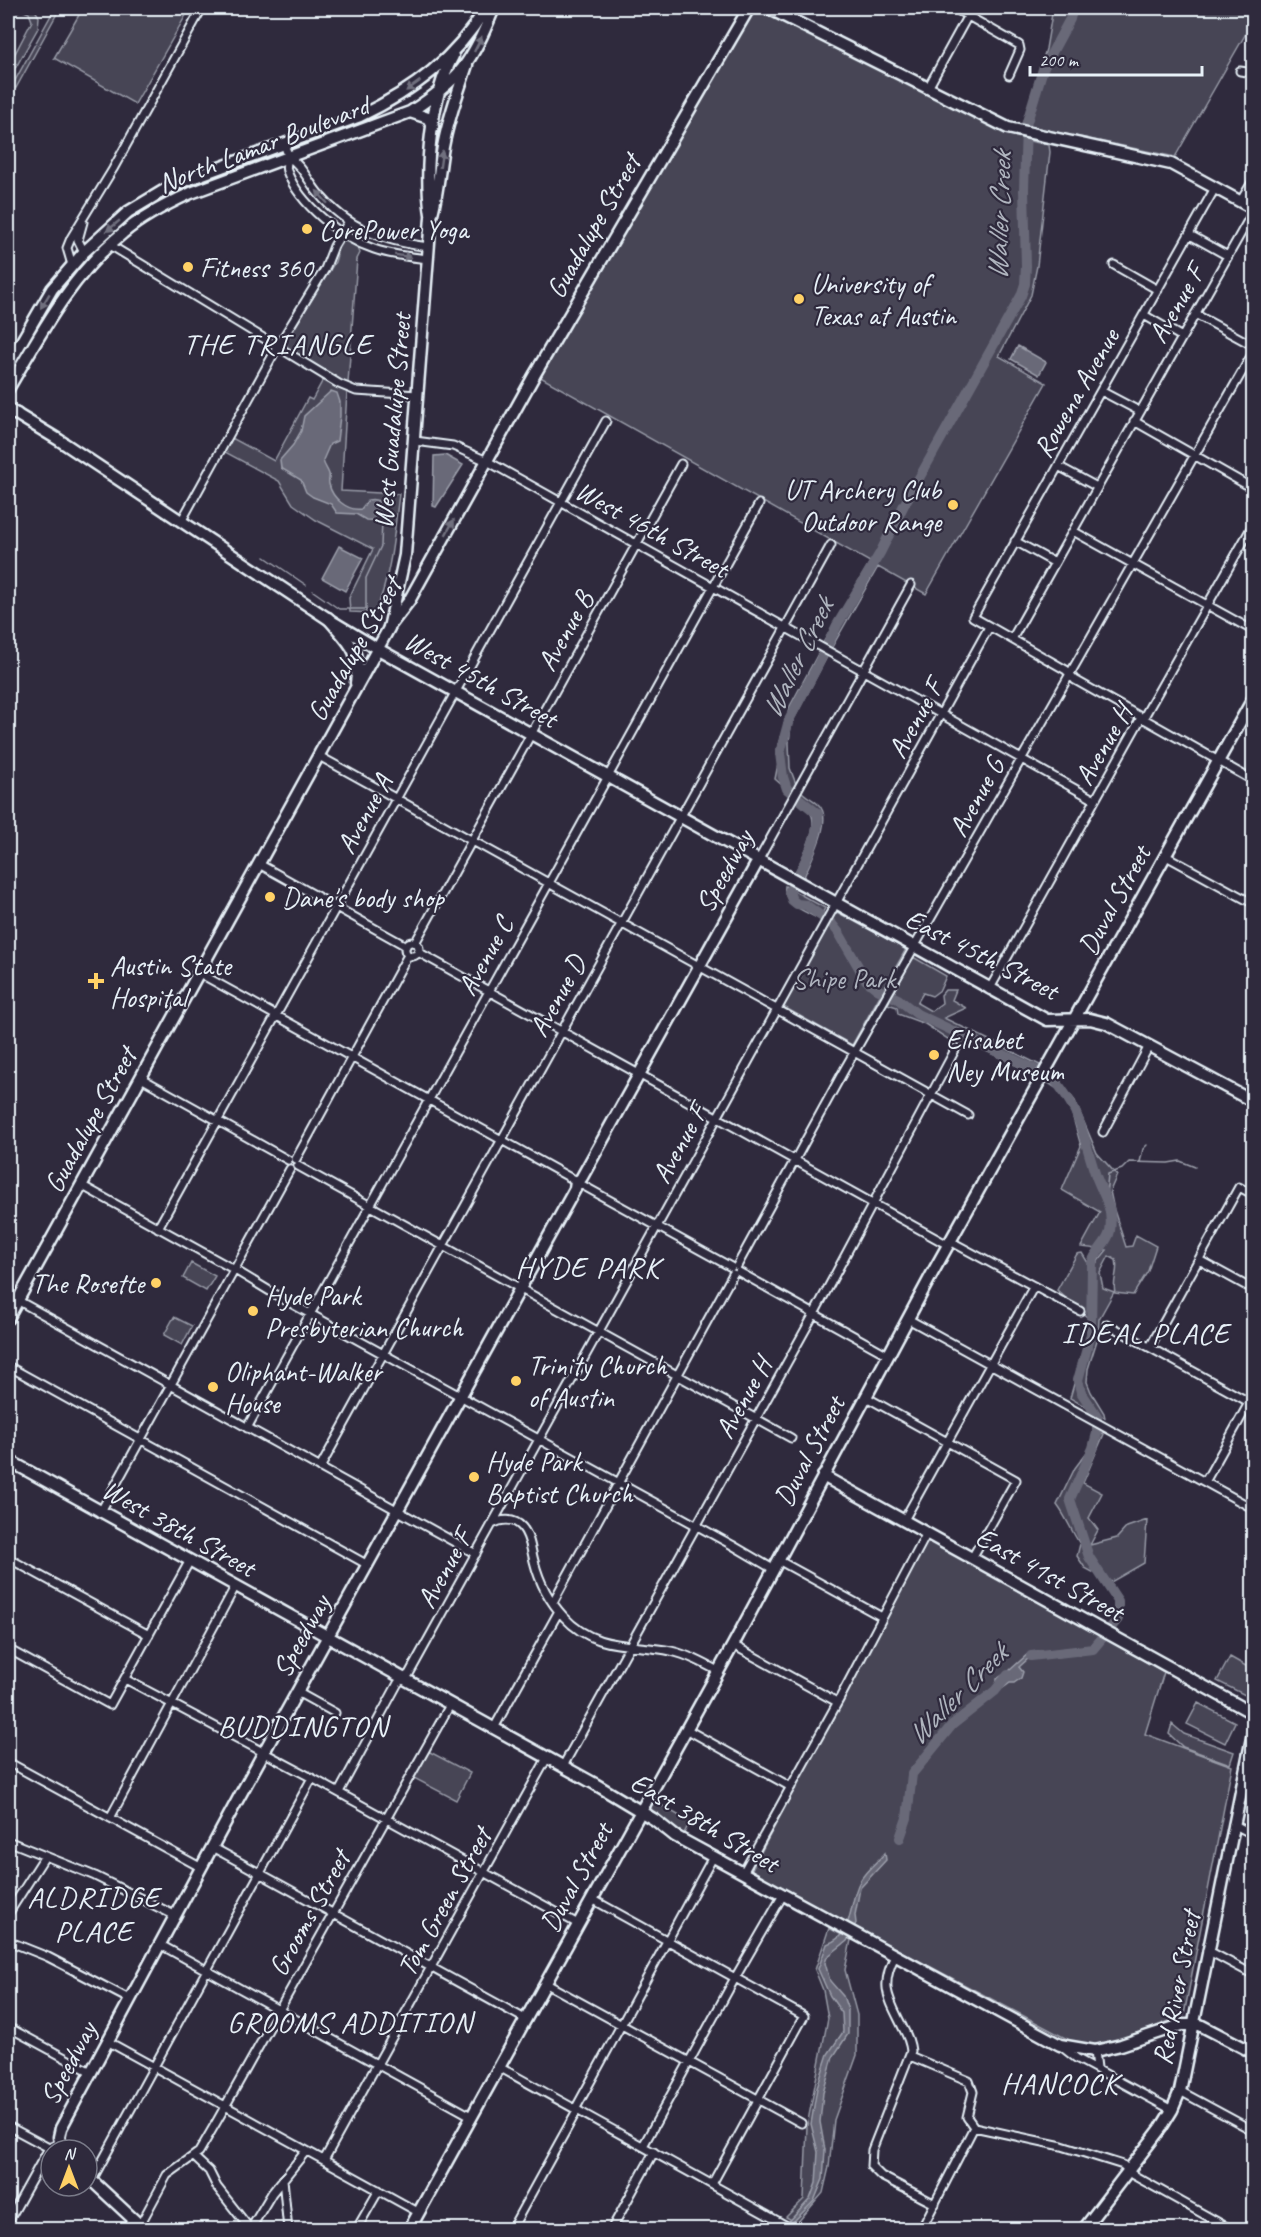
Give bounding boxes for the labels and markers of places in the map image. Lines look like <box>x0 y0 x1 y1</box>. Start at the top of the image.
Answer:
place label: CorePower Yoga <box>319 212 471 247</box>
marker: CorePower Yoga <box>300 222 314 236</box>
place label: Fitness 360 <box>200 250 315 285</box>
marker: Fitness 360 <box>181 260 195 274</box>
place label: University of Texas at Austin <box>811 266 957 333</box>
marker: University of Texas at Austin <box>792 292 806 306</box>
place label: UT Archery Club Outdoor Range <box>785 472 943 539</box>
marker: UT Archery Club Outdoor Range <box>946 498 960 512</box>
place label: Dane's body shop <box>282 880 445 915</box>
marker: Dane's body shop <box>263 890 277 904</box>
place label: Austin State Hospital <box>110 948 233 1015</box>
marker: Austin State Hospital <box>87 972 105 990</box>
place label: Elisabet Ney Museum <box>946 1022 1065 1089</box>
marker: Elisabet Ney Museum <box>927 1048 941 1062</box>
place label: The Rosette <box>32 1266 146 1301</box>
marker: The Rosette <box>149 1276 163 1290</box>
place label: Hyde Park Presbyterian Church <box>265 1278 464 1345</box>
marker: Hyde Park Presbyterian Church <box>246 1304 260 1318</box>
place label: Trinity Church of Austin <box>528 1348 668 1415</box>
place label: Oliphant-Walker House <box>225 1354 383 1421</box>
marker: Trinity Church of Austin <box>509 1374 523 1388</box>
marker: Oliphant-Walker House <box>206 1380 220 1394</box>
place label: Hyde Park Baptist Church <box>486 1444 634 1511</box>
marker: Hyde Park Baptist Church <box>467 1470 481 1484</box>

